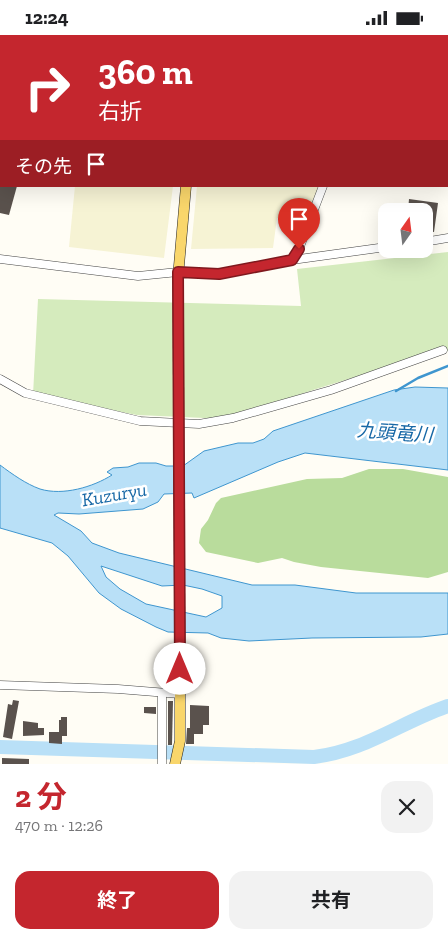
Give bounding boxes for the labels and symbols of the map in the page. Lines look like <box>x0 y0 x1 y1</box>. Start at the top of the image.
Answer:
pin <box>278 198 320 249</box>
north arrow <box>378 203 432 257</box>
water label: 九頭竜川 <box>356 418 436 447</box>
water label: Kuzuryu <box>80 477 148 511</box>
position arrow <box>153 642 205 694</box>

